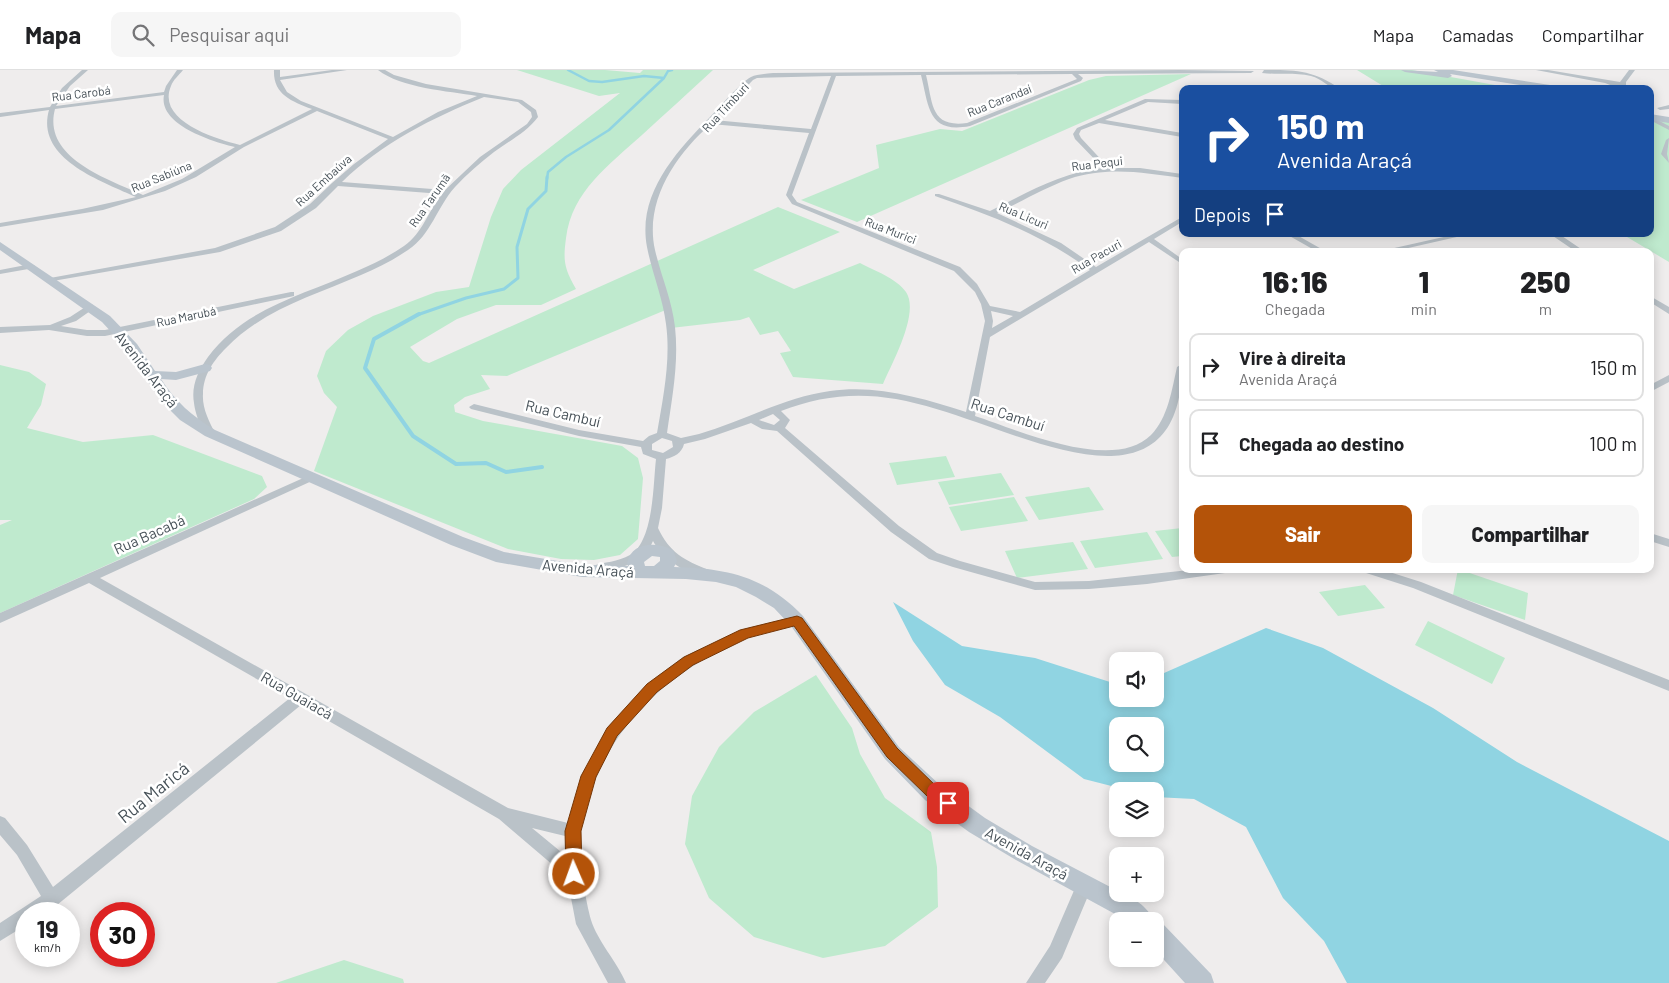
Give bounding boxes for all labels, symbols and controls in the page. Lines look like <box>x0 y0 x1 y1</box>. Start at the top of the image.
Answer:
search box <box>111 12 461 57</box>
text: Mapa <box>25 20 81 49</box>
icon: search <box>129 21 157 49</box>
text: Pesquisar aqui <box>169 23 289 46</box>
text: Mapa <box>1373 24 1414 46</box>
text: Camadas <box>1442 24 1514 46</box>
text: Compartilhar <box>1542 24 1644 46</box>
street label: Rua Timburi <box>699 79 751 135</box>
street label: Rua Carandaí <box>965 81 1033 119</box>
street label: Rua Carobá <box>51 82 111 104</box>
text: 150 m <box>1277 104 1364 146</box>
icon: right <box>1194 105 1259 170</box>
text: Avenida Araçá <box>1277 146 1412 172</box>
street label: Rua Embaúva <box>292 151 354 209</box>
street label: Rua Pequi <box>1070 153 1124 173</box>
street label: Rua Sabiúna <box>129 158 193 194</box>
street label: Rua Tarumã <box>406 171 452 229</box>
street label: Rua Licuri <box>997 198 1051 232</box>
icon: arrive <box>1261 200 1289 228</box>
text: Depois <box>1194 203 1251 226</box>
street label: Rua Murici <box>863 214 919 246</box>
street label: Rua Pacuri <box>1068 236 1124 276</box>
text: 16:16 <box>1262 263 1328 299</box>
text: 1 <box>1418 263 1429 299</box>
text: 250 <box>1520 263 1571 299</box>
text: Chegada <box>1265 299 1325 318</box>
text: min <box>1411 299 1437 318</box>
text: m <box>1539 299 1552 318</box>
street label: Rua Marubá <box>155 303 217 329</box>
street label: Avenida Araçá <box>112 327 182 411</box>
text: Vire à direita <box>1239 346 1346 369</box>
icon: right <box>1196 353 1224 381</box>
text: 150 m <box>1590 356 1637 379</box>
text: Avenida Araçá <box>1239 369 1337 388</box>
street label: Rua Cambuí <box>969 394 1047 434</box>
street label: Rua Cambuí <box>524 396 602 430</box>
icon: arrive <box>1196 429 1224 457</box>
text: Chegada ao destino <box>1239 432 1404 455</box>
text: 100 m <box>1589 432 1637 455</box>
button: Sair <box>1194 505 1412 563</box>
button: Compartilhar <box>1422 505 1639 563</box>
street label: Rua Bacabá <box>111 510 187 558</box>
street label: Avenida Araçá <box>541 555 635 581</box>
map controls <box>1109 652 1164 967</box>
button: sound <box>1109 652 1164 707</box>
street label: Rua Guaiacá <box>258 667 336 723</box>
button: search <box>1109 717 1164 772</box>
street label: Rua Maricá <box>113 757 193 827</box>
pin <box>927 782 969 824</box>
button: layers <box>1109 782 1164 837</box>
icon: arrive <box>934 789 962 817</box>
street label: Avenida Araçá <box>982 823 1072 883</box>
position arrow <box>547 847 599 899</box>
button: + <box>1109 847 1164 902</box>
speed limit sign: 30 <box>90 902 155 967</box>
button: − <box>1109 912 1164 967</box>
text: 19 <box>36 913 59 943</box>
text: km/h <box>34 940 61 954</box>

